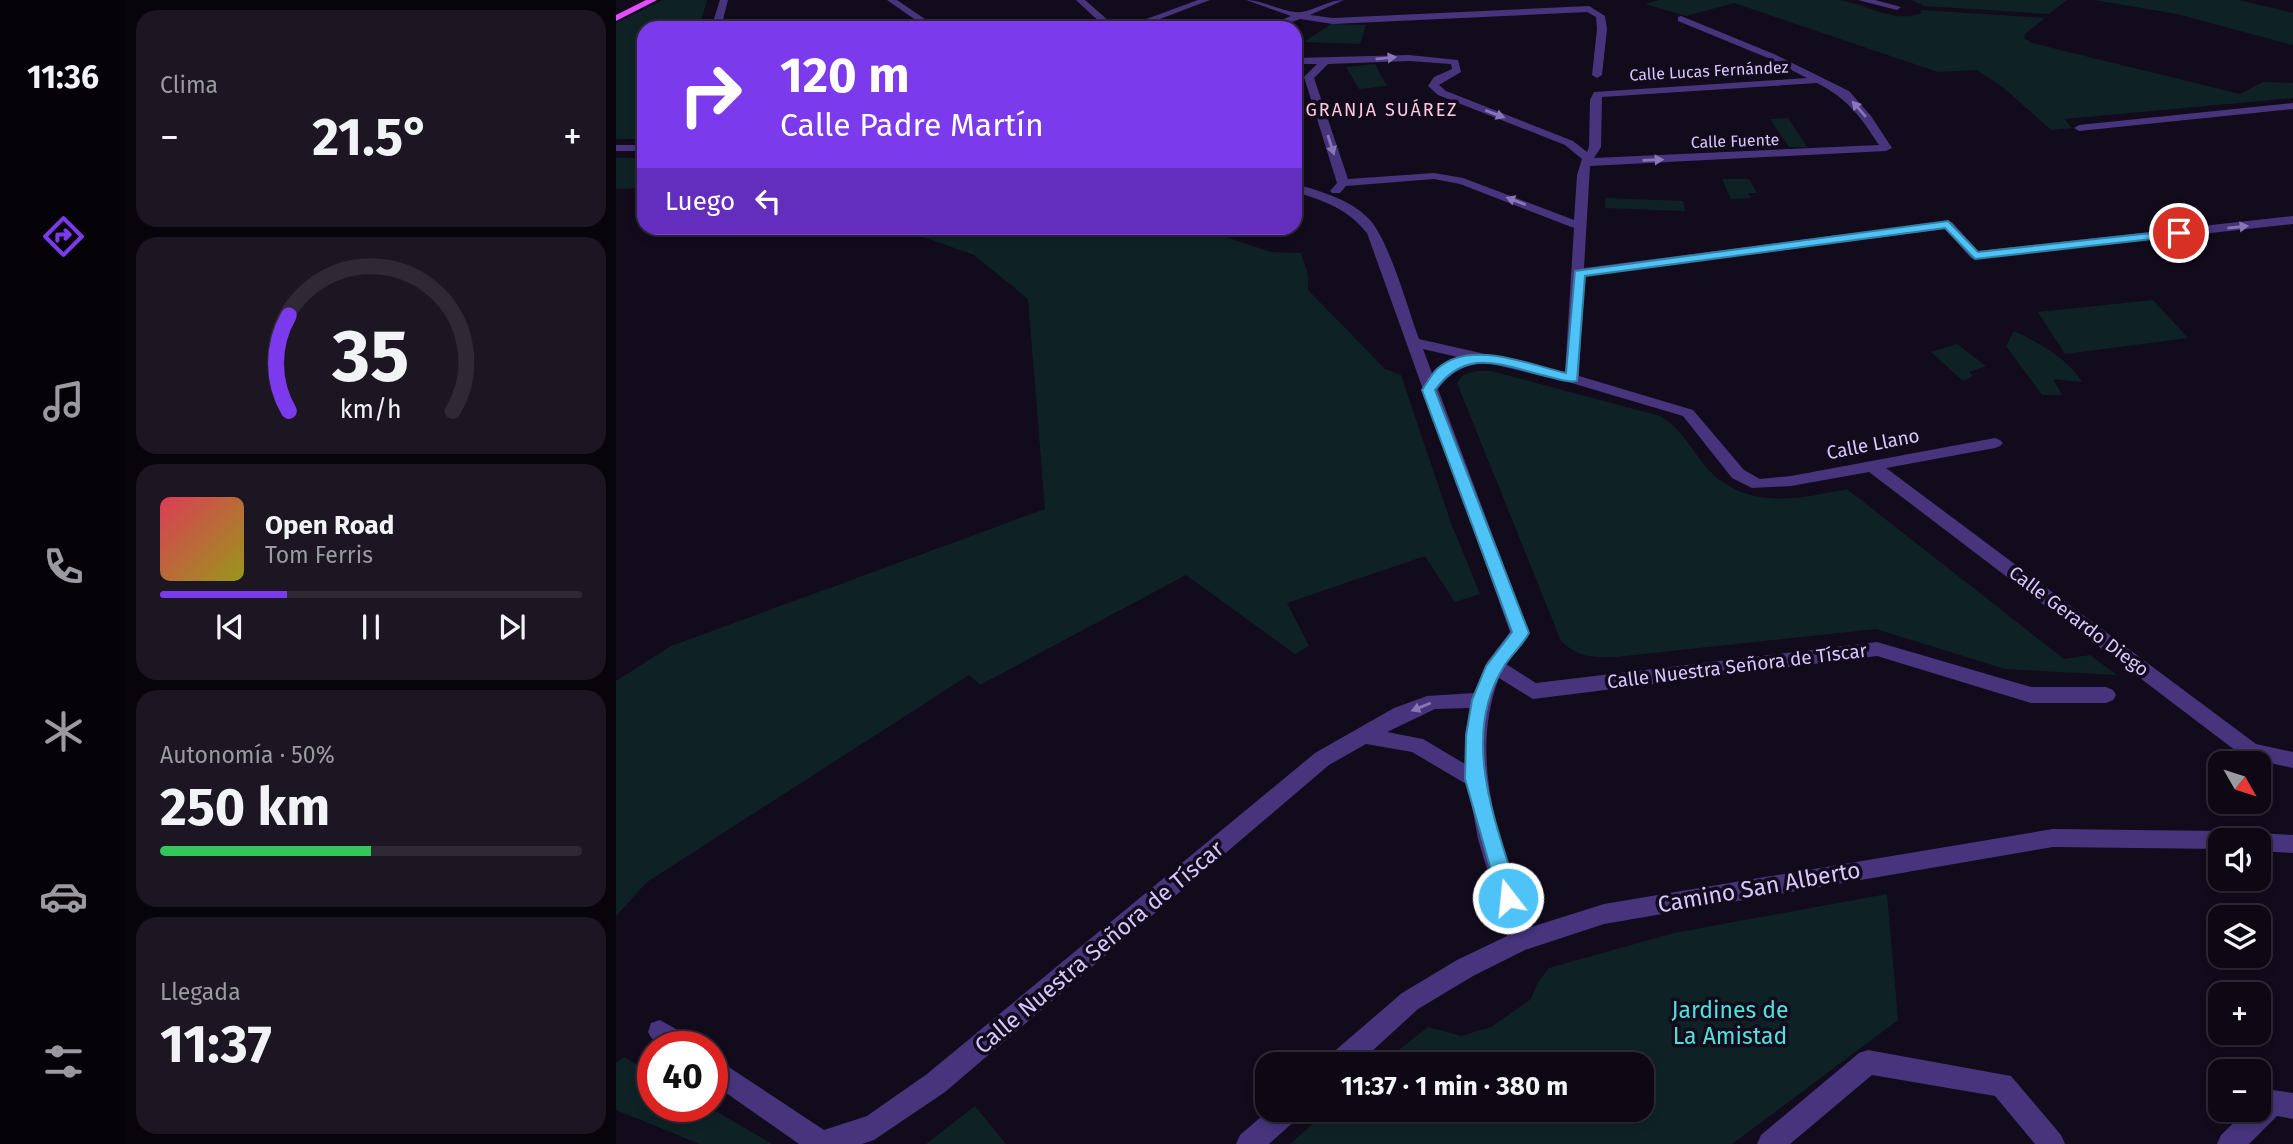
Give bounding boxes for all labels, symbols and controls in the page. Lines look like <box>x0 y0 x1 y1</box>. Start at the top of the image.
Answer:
text: 120 m <box>780 46 910 105</box>
icon: right <box>665 49 756 140</box>
one-way arrow <box>1375 52 1397 63</box>
street label: Calle Lucas Fernández <box>1629 57 1789 85</box>
text: 11:36 <box>27 58 99 96</box>
text: Clima <box>160 71 218 99</box>
district label: GRANJA SUÁREZ <box>1305 98 1459 121</box>
one-way arrow <box>1852 101 1867 118</box>
text: 21.5° <box>312 106 430 169</box>
text: Calle Padre Martín <box>780 106 1044 144</box>
one-way arrow <box>1484 108 1505 119</box>
text: − <box>160 114 179 160</box>
text: + <box>563 114 582 160</box>
street label: Calle Fuente <box>1690 130 1780 152</box>
one-way arrow <box>1326 135 1336 156</box>
one-way arrow <box>1643 155 1665 166</box>
icon: left <box>749 182 787 220</box>
text: Luego <box>665 186 735 217</box>
one-way arrow <box>1505 195 1526 206</box>
pin <box>2149 203 2209 263</box>
icon: directions <box>39 212 88 261</box>
icon: arrive <box>2160 214 2198 252</box>
one-way arrow <box>2227 221 2249 232</box>
text: 35 <box>332 314 409 401</box>
icon: music <box>39 377 88 426</box>
text: km/h <box>340 395 402 425</box>
street label: Calle Llano <box>1825 424 1921 464</box>
text: Open Road <box>265 510 394 541</box>
text: Tom Ferris <box>265 541 373 569</box>
icon: phone <box>39 542 88 591</box>
street label: Calle Gerardo Diego <box>2004 561 2154 681</box>
icon: previous <box>211 608 249 646</box>
icon: pause <box>352 608 390 646</box>
icon: next <box>493 608 531 646</box>
street label: Calle Nuestra Señora de Tíscar <box>1606 639 1869 693</box>
one-way arrow <box>1410 701 1431 712</box>
icon: climate <box>39 707 88 756</box>
text: Autonomía · 50% <box>160 741 335 769</box>
north arrow <box>2208 751 2272 814</box>
map controls <box>2208 751 2271 1122</box>
text: 250 km <box>160 776 330 839</box>
button: sound <box>2208 828 2271 891</box>
street label: Calle Nuestra Señora de Tíscar <box>969 834 1229 1059</box>
street label: Camino San Alberto <box>1655 855 1863 919</box>
position arrow <box>1471 861 1545 935</box>
icon: car <box>39 872 88 921</box>
button: layers <box>2208 905 2271 968</box>
text: Llegada <box>160 978 241 1006</box>
button: + <box>2208 982 2271 1045</box>
park label: Jardines de La Amistad <box>1671 996 1789 1050</box>
text: 11:37 <box>160 1013 272 1076</box>
speed limit sign: 40 <box>637 1031 728 1122</box>
icon: filters <box>39 1037 88 1086</box>
button: − <box>2208 1059 2271 1122</box>
text: 11:37 · 1 min · 380 m <box>1341 1071 1568 1102</box>

